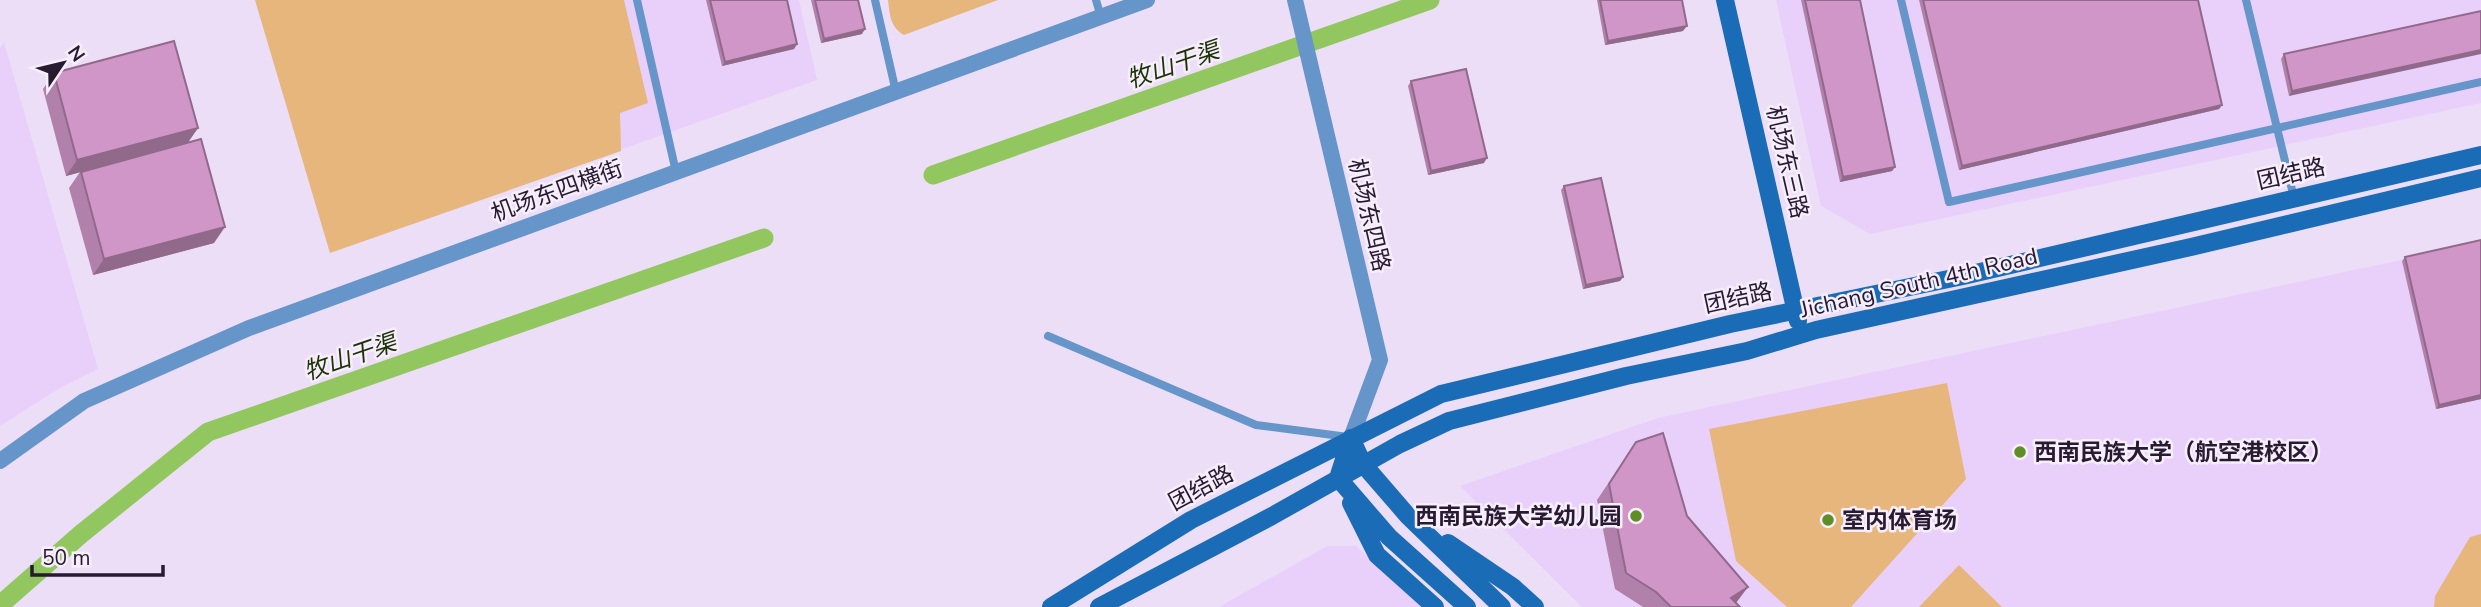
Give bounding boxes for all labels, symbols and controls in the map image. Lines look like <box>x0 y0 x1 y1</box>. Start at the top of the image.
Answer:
north arrow <box>28 28 98 98</box>
water label: 牧山干渠 <box>1122 33 1226 96</box>
text: N <box>61 41 91 67</box>
street label: 机场东三路 <box>1759 102 1815 222</box>
street label: 团结路 <box>2254 151 2328 197</box>
street label: 机场东四横街 <box>487 153 627 229</box>
street label: 机场东四路 <box>1341 155 1397 275</box>
street label: Jichang South 4th Road <box>1796 241 2041 326</box>
street label: 团结路 <box>1701 276 1775 320</box>
water label: 牧山干渠 <box>299 325 403 388</box>
place label: 西南民族大学（航空港校区） <box>2034 437 2333 468</box>
marker: 西南民族大学（航空港校区） <box>2012 444 2028 460</box>
street label: 团结路 <box>1163 458 1239 518</box>
place label: 西南民族大学幼儿园 <box>1415 501 1622 532</box>
place label: 室内体育场 <box>1842 505 1957 536</box>
marker: 西南民族大学幼儿园 <box>1628 508 1644 524</box>
marker: 室内体育场 <box>1820 512 1836 528</box>
scale bar <box>32 534 163 578</box>
text: 50 m <box>42 544 91 572</box>

